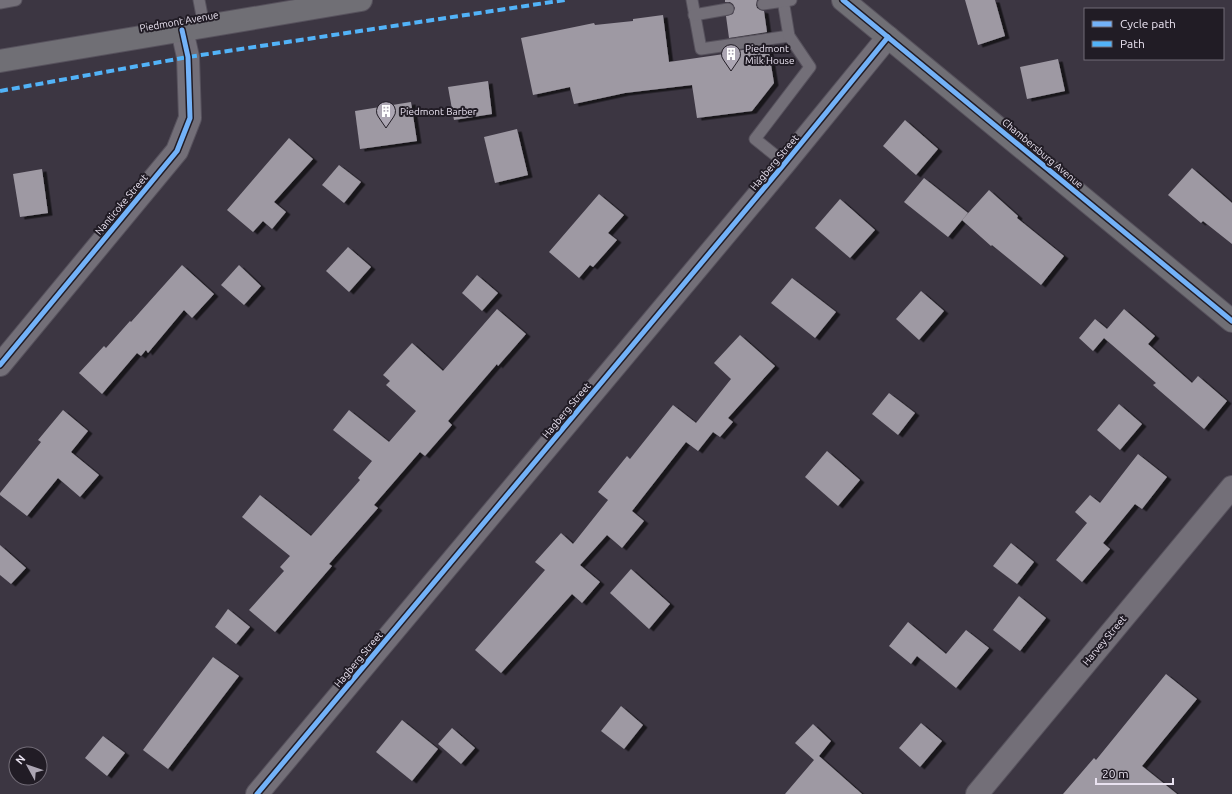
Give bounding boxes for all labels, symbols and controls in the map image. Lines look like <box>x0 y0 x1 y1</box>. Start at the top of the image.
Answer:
legend <box>1084 8 1224 60</box>
street label: Piedmont Avenue <box>139 9 219 34</box>
text: Cycle path <box>1120 17 1176 30</box>
text: Path <box>1120 37 1145 50</box>
building icon: Piedmont Milk House <box>720 43 742 71</box>
place label: Piedmont Milk House <box>745 43 794 66</box>
building icon: Piedmont Barber <box>375 100 397 128</box>
place label: Piedmont Barber <box>400 106 477 117</box>
street label: Chambersburg Avenue <box>1000 116 1085 190</box>
street label: Hagberg Street <box>748 132 801 192</box>
street label: Nanticoke Street <box>93 172 150 237</box>
street label: Hagberg Street <box>540 380 593 440</box>
street label: Harvey Street <box>1080 613 1128 667</box>
street label: Hagberg Street <box>332 629 385 689</box>
north arrow <box>8 746 48 786</box>
text: N <box>13 753 28 767</box>
scale bar <box>1096 760 1173 786</box>
text: 20 m <box>1102 767 1129 780</box>

